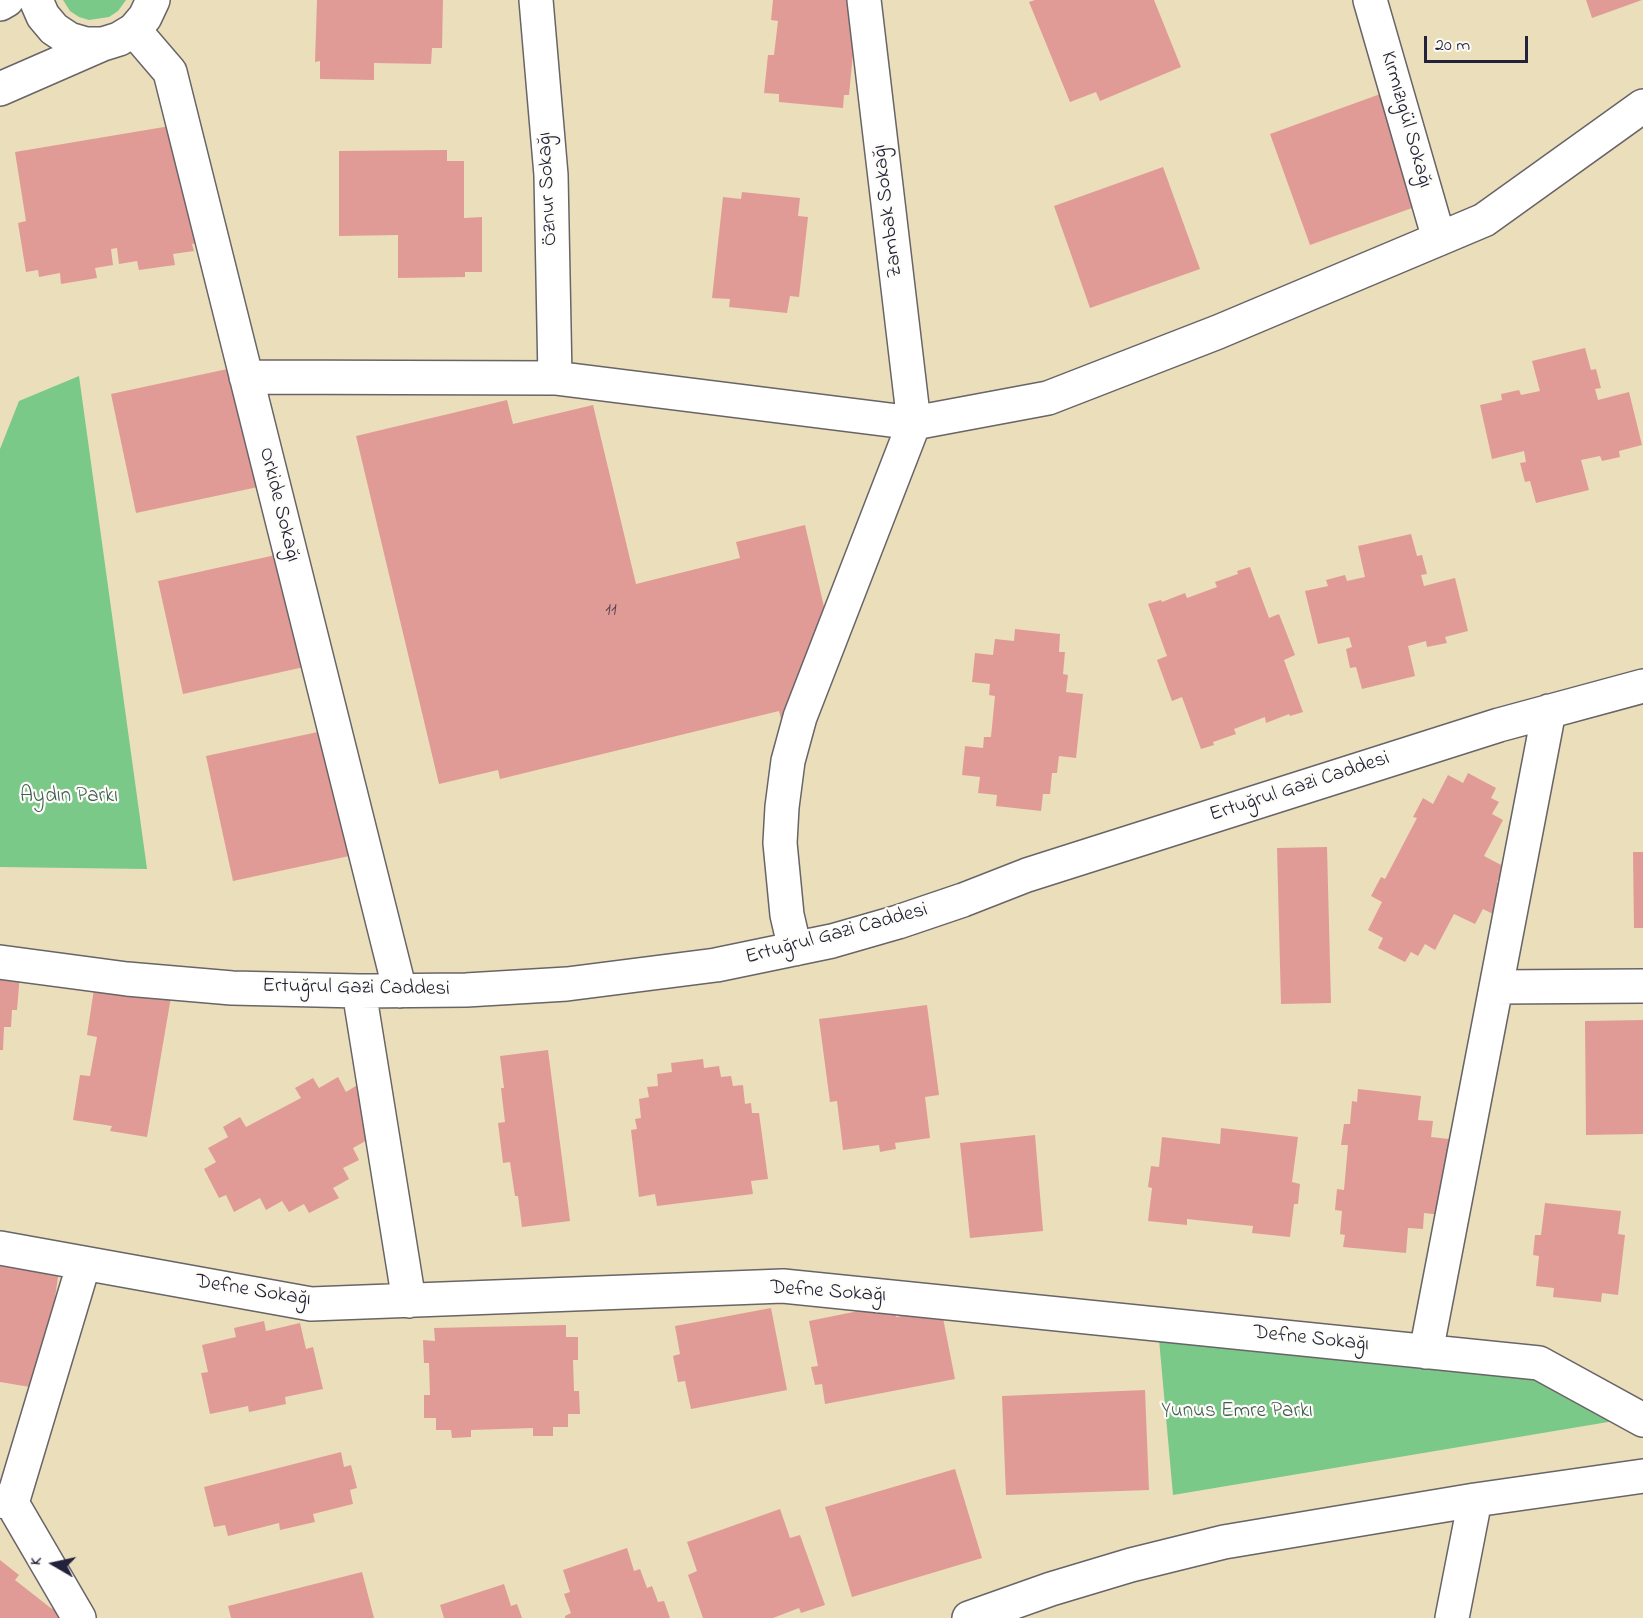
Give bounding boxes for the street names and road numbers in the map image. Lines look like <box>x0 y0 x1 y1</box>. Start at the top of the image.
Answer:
street label: Kırmızıgül Sokağı <box>1373 49 1437 191</box>
street label: Öznur Sokağı <box>533 131 565 247</box>
street label: Zambak Sokağı <box>868 143 910 279</box>
street label: Orkide Sokağı <box>252 445 304 565</box>
street label: Ertuğrul Gazi Caddesi <box>1207 747 1393 829</box>
street label: Ertuğrul Gazi Caddesi <box>743 899 931 971</box>
street label: Ertuğrul Gazi Caddesi <box>262 975 450 1003</box>
street label: Defne Sokağı <box>194 1270 312 1314</box>
street label: Defne Sokağı <box>769 1276 887 1310</box>
street label: Defne Sokağı <box>1252 1321 1370 1359</box>

